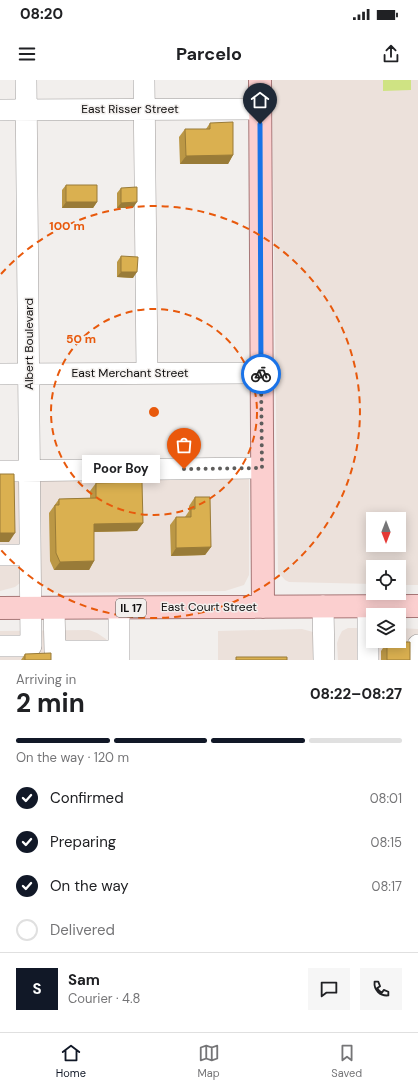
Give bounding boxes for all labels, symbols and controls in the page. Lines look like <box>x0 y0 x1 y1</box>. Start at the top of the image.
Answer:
text: 08:20 <box>20 4 63 24</box>
text: Parcelo <box>176 42 242 66</box>
icon: menu <box>16 43 38 65</box>
icon: share <box>380 43 402 65</box>
pin <box>243 83 277 124</box>
icon: home <box>249 89 271 111</box>
street label: East Risser Street <box>81 101 179 117</box>
text: 100 m <box>49 218 85 234</box>
street label: Albert Boulevard <box>21 298 37 390</box>
text: 50 m <box>66 331 96 347</box>
courier <box>241 354 281 394</box>
icon: bike <box>250 363 272 385</box>
street label: East Merchant Street <box>71 365 189 381</box>
centre of rings <box>147 405 161 419</box>
pin <box>167 428 201 469</box>
icon: bag <box>173 434 195 456</box>
callout: Poor Boy <box>82 455 160 483</box>
text: Poor Boy <box>93 460 149 477</box>
north arrow <box>366 512 406 552</box>
map controls <box>366 512 406 648</box>
button: locate <box>366 560 406 600</box>
road number: IL 17 <box>116 599 146 617</box>
street label: East Court Street <box>161 599 257 615</box>
button: layers <box>366 608 406 648</box>
text: Arriving in <box>16 671 76 688</box>
text: 08:22–08:27 <box>310 684 402 704</box>
text: 2 min <box>16 686 85 720</box>
text: On the way · 120 m <box>16 749 129 766</box>
icon: check <box>16 787 38 809</box>
text: Confirmed <box>50 788 124 808</box>
text: 08:01 <box>370 790 402 807</box>
icon: check <box>16 831 38 853</box>
text: Preparing <box>50 832 116 852</box>
text: 08:15 <box>371 834 402 851</box>
icon: check <box>16 875 38 897</box>
text: On the way <box>50 876 129 896</box>
text: 08:17 <box>372 878 402 895</box>
text: Delivered <box>50 920 115 940</box>
button: chat <box>308 968 350 1010</box>
button: phone <box>360 968 402 1010</box>
text: Sam <box>68 970 100 990</box>
text: S <box>32 979 42 999</box>
text: Courier · 4.8 <box>68 990 140 1007</box>
tab: Home <box>56 1042 86 1080</box>
tab: Map <box>198 1042 220 1080</box>
tab: Saved <box>331 1042 362 1080</box>

